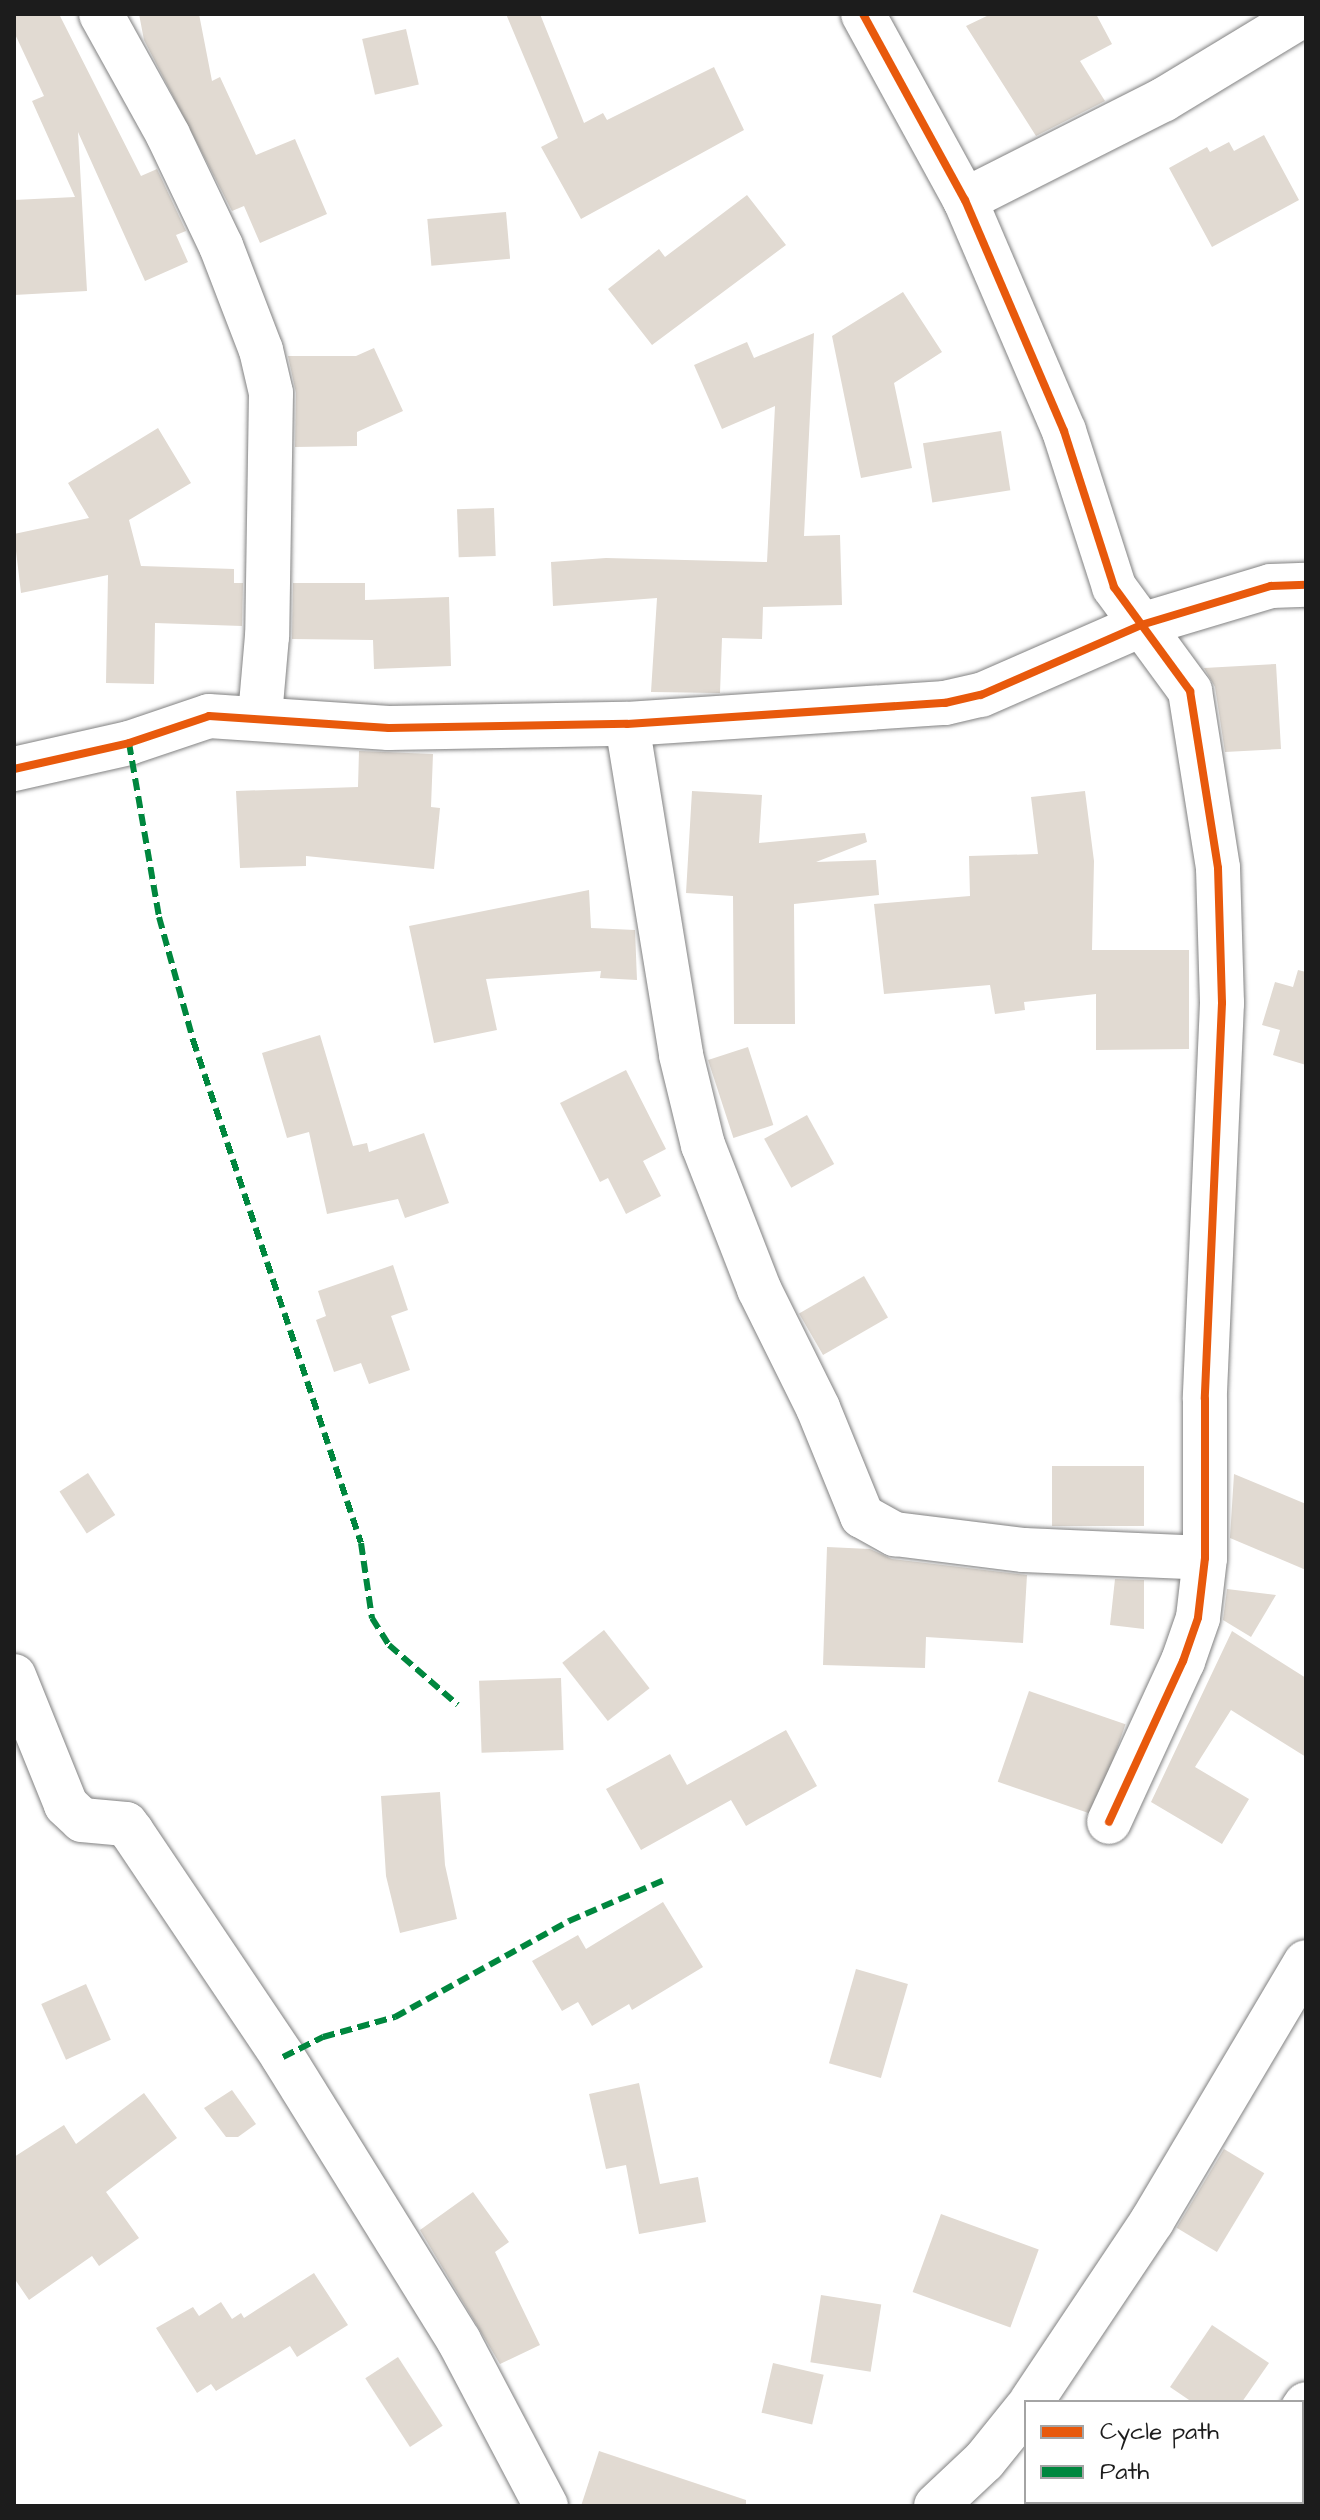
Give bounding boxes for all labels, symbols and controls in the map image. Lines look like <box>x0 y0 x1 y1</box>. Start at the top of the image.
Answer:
legend <box>1024 2400 1304 2504</box>
text: Cycle path <box>1100 2415 1219 2449</box>
text: Path <box>1100 2455 1149 2489</box>

